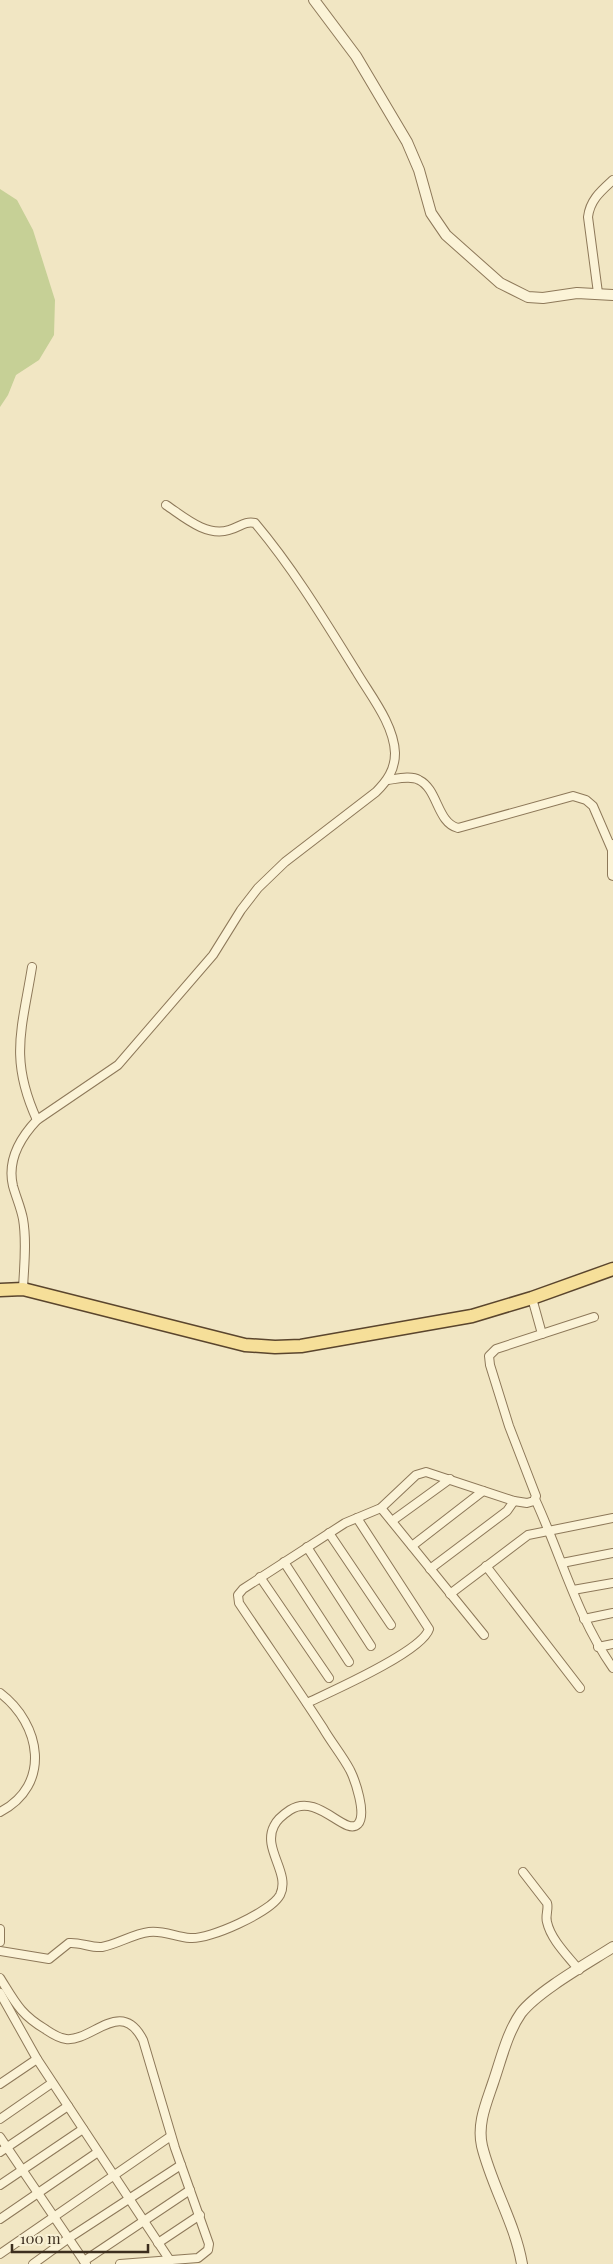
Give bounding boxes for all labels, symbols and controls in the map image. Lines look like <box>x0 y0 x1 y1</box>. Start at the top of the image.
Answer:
scale bar <box>12 2222 149 2254</box>
text: 100 m <box>20 2228 61 2248</box>

